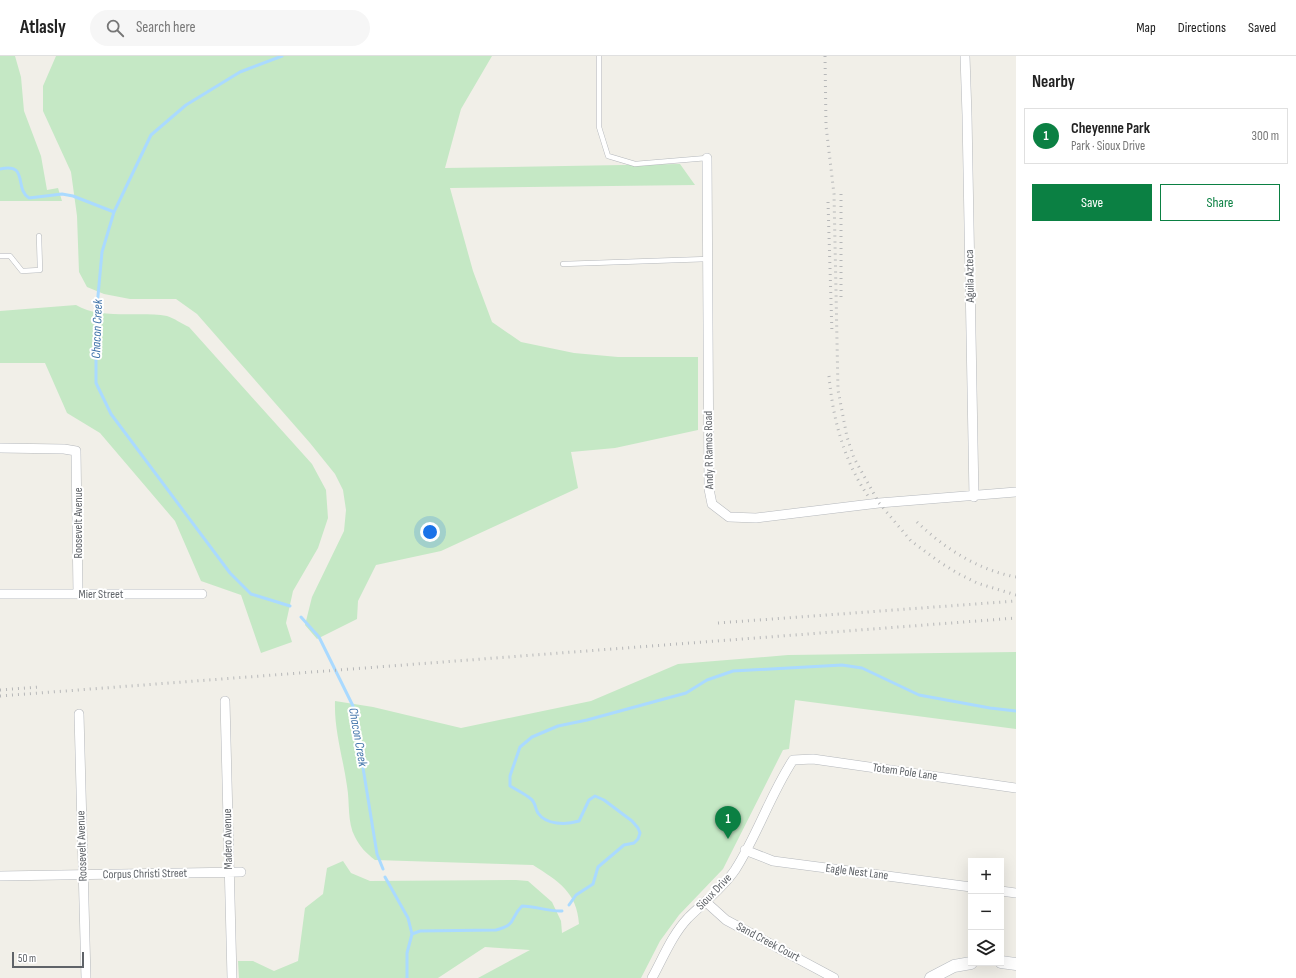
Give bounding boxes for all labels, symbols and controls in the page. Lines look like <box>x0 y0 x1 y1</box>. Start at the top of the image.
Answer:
search box <box>90 10 370 46</box>
text: Atlasly <box>20 16 66 39</box>
icon: search <box>104 17 126 39</box>
text: Search here <box>136 18 196 37</box>
text: Map <box>1136 19 1156 36</box>
text: Directions <box>1178 19 1226 36</box>
text: Saved <box>1248 19 1276 36</box>
text: Nearby <box>1032 72 1075 92</box>
text: Cheyenne Park <box>1071 119 1150 138</box>
text: 1 <box>1043 128 1049 144</box>
text: 300 m <box>1252 128 1279 144</box>
text: Park · Sioux Drive <box>1071 138 1145 154</box>
button: Save <box>1032 184 1152 221</box>
button: Share <box>1160 184 1280 221</box>
street label: Aguila Azteca <box>962 249 978 304</box>
water label: Chacon Creek <box>88 298 106 359</box>
street label: Andy R Ramos Road <box>701 411 717 490</box>
street label: Roosevelt Avenue <box>71 487 86 558</box>
your location <box>420 522 440 542</box>
street label: Mier Street <box>79 587 124 602</box>
water label: Chacon Creek <box>345 706 371 769</box>
street label: Totem Pole Lane <box>872 760 938 784</box>
pin: 1 <box>715 806 741 839</box>
street label: Madero Avenue <box>220 808 236 870</box>
street label: Roosevelt Avenue <box>73 810 91 882</box>
map controls <box>968 858 1004 966</box>
button: + <box>968 858 1004 894</box>
street label: Eagle Nest Lane <box>825 861 889 883</box>
street label: Corpus Christi Street <box>103 866 188 882</box>
street label: Sioux Drive <box>693 871 735 913</box>
button: − <box>968 894 1004 930</box>
street label: Sand Creek Court <box>734 919 803 965</box>
button: layers <box>968 930 1004 966</box>
scale bar <box>12 950 84 969</box>
text: 50 m <box>18 952 36 965</box>

